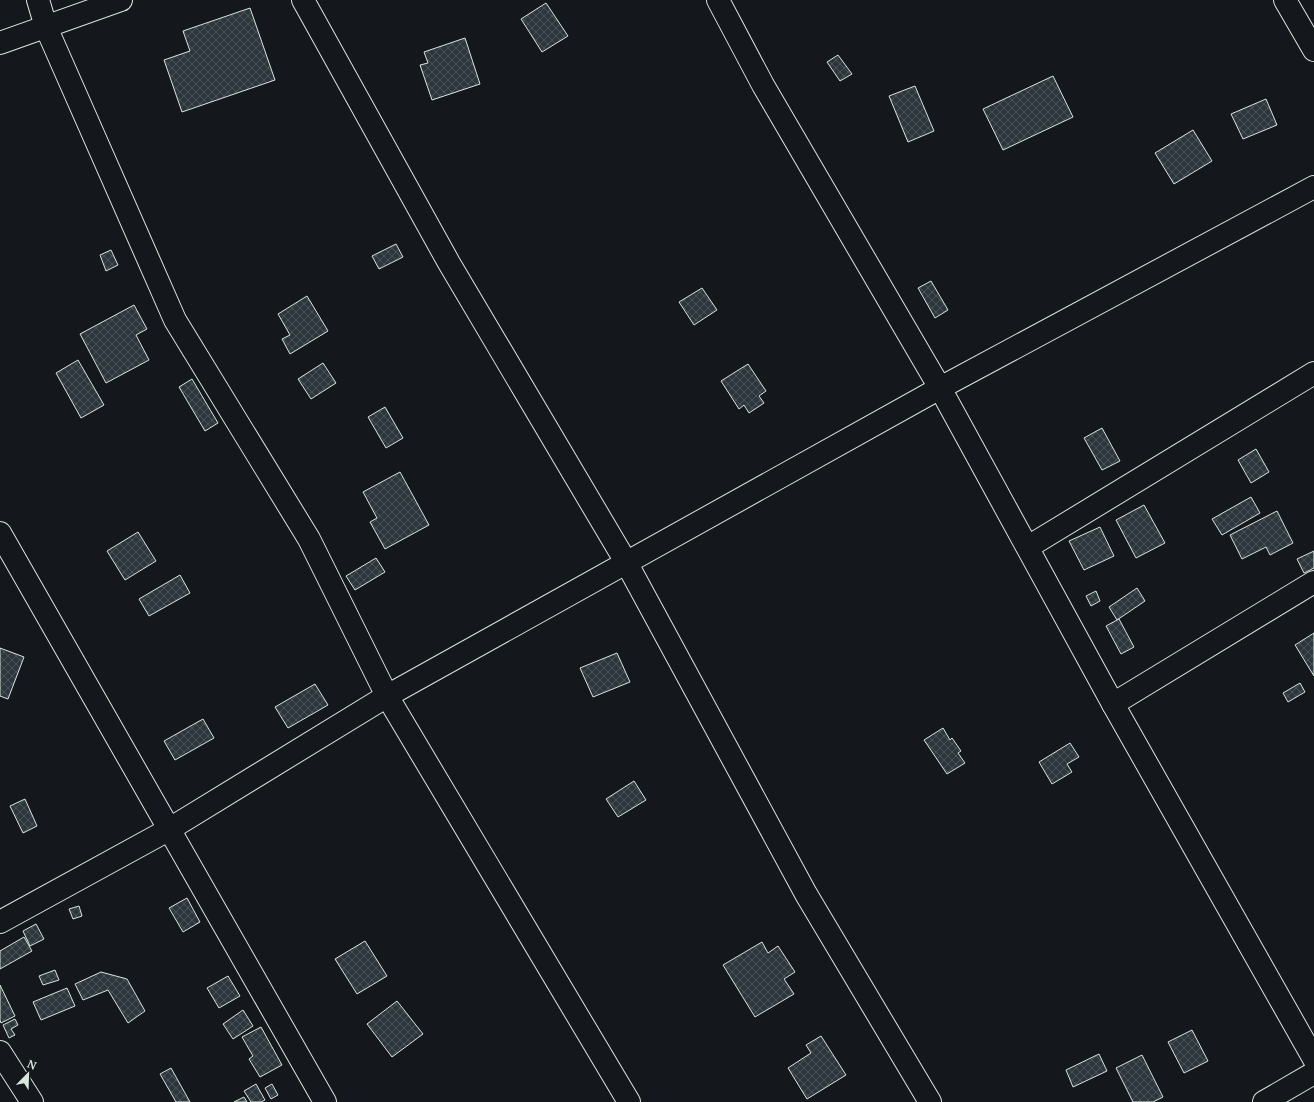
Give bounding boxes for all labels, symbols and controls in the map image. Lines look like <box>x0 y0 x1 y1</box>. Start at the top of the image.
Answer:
north arrow <box>8 1054 48 1094</box>
text: N <box>25 1056 39 1073</box>

